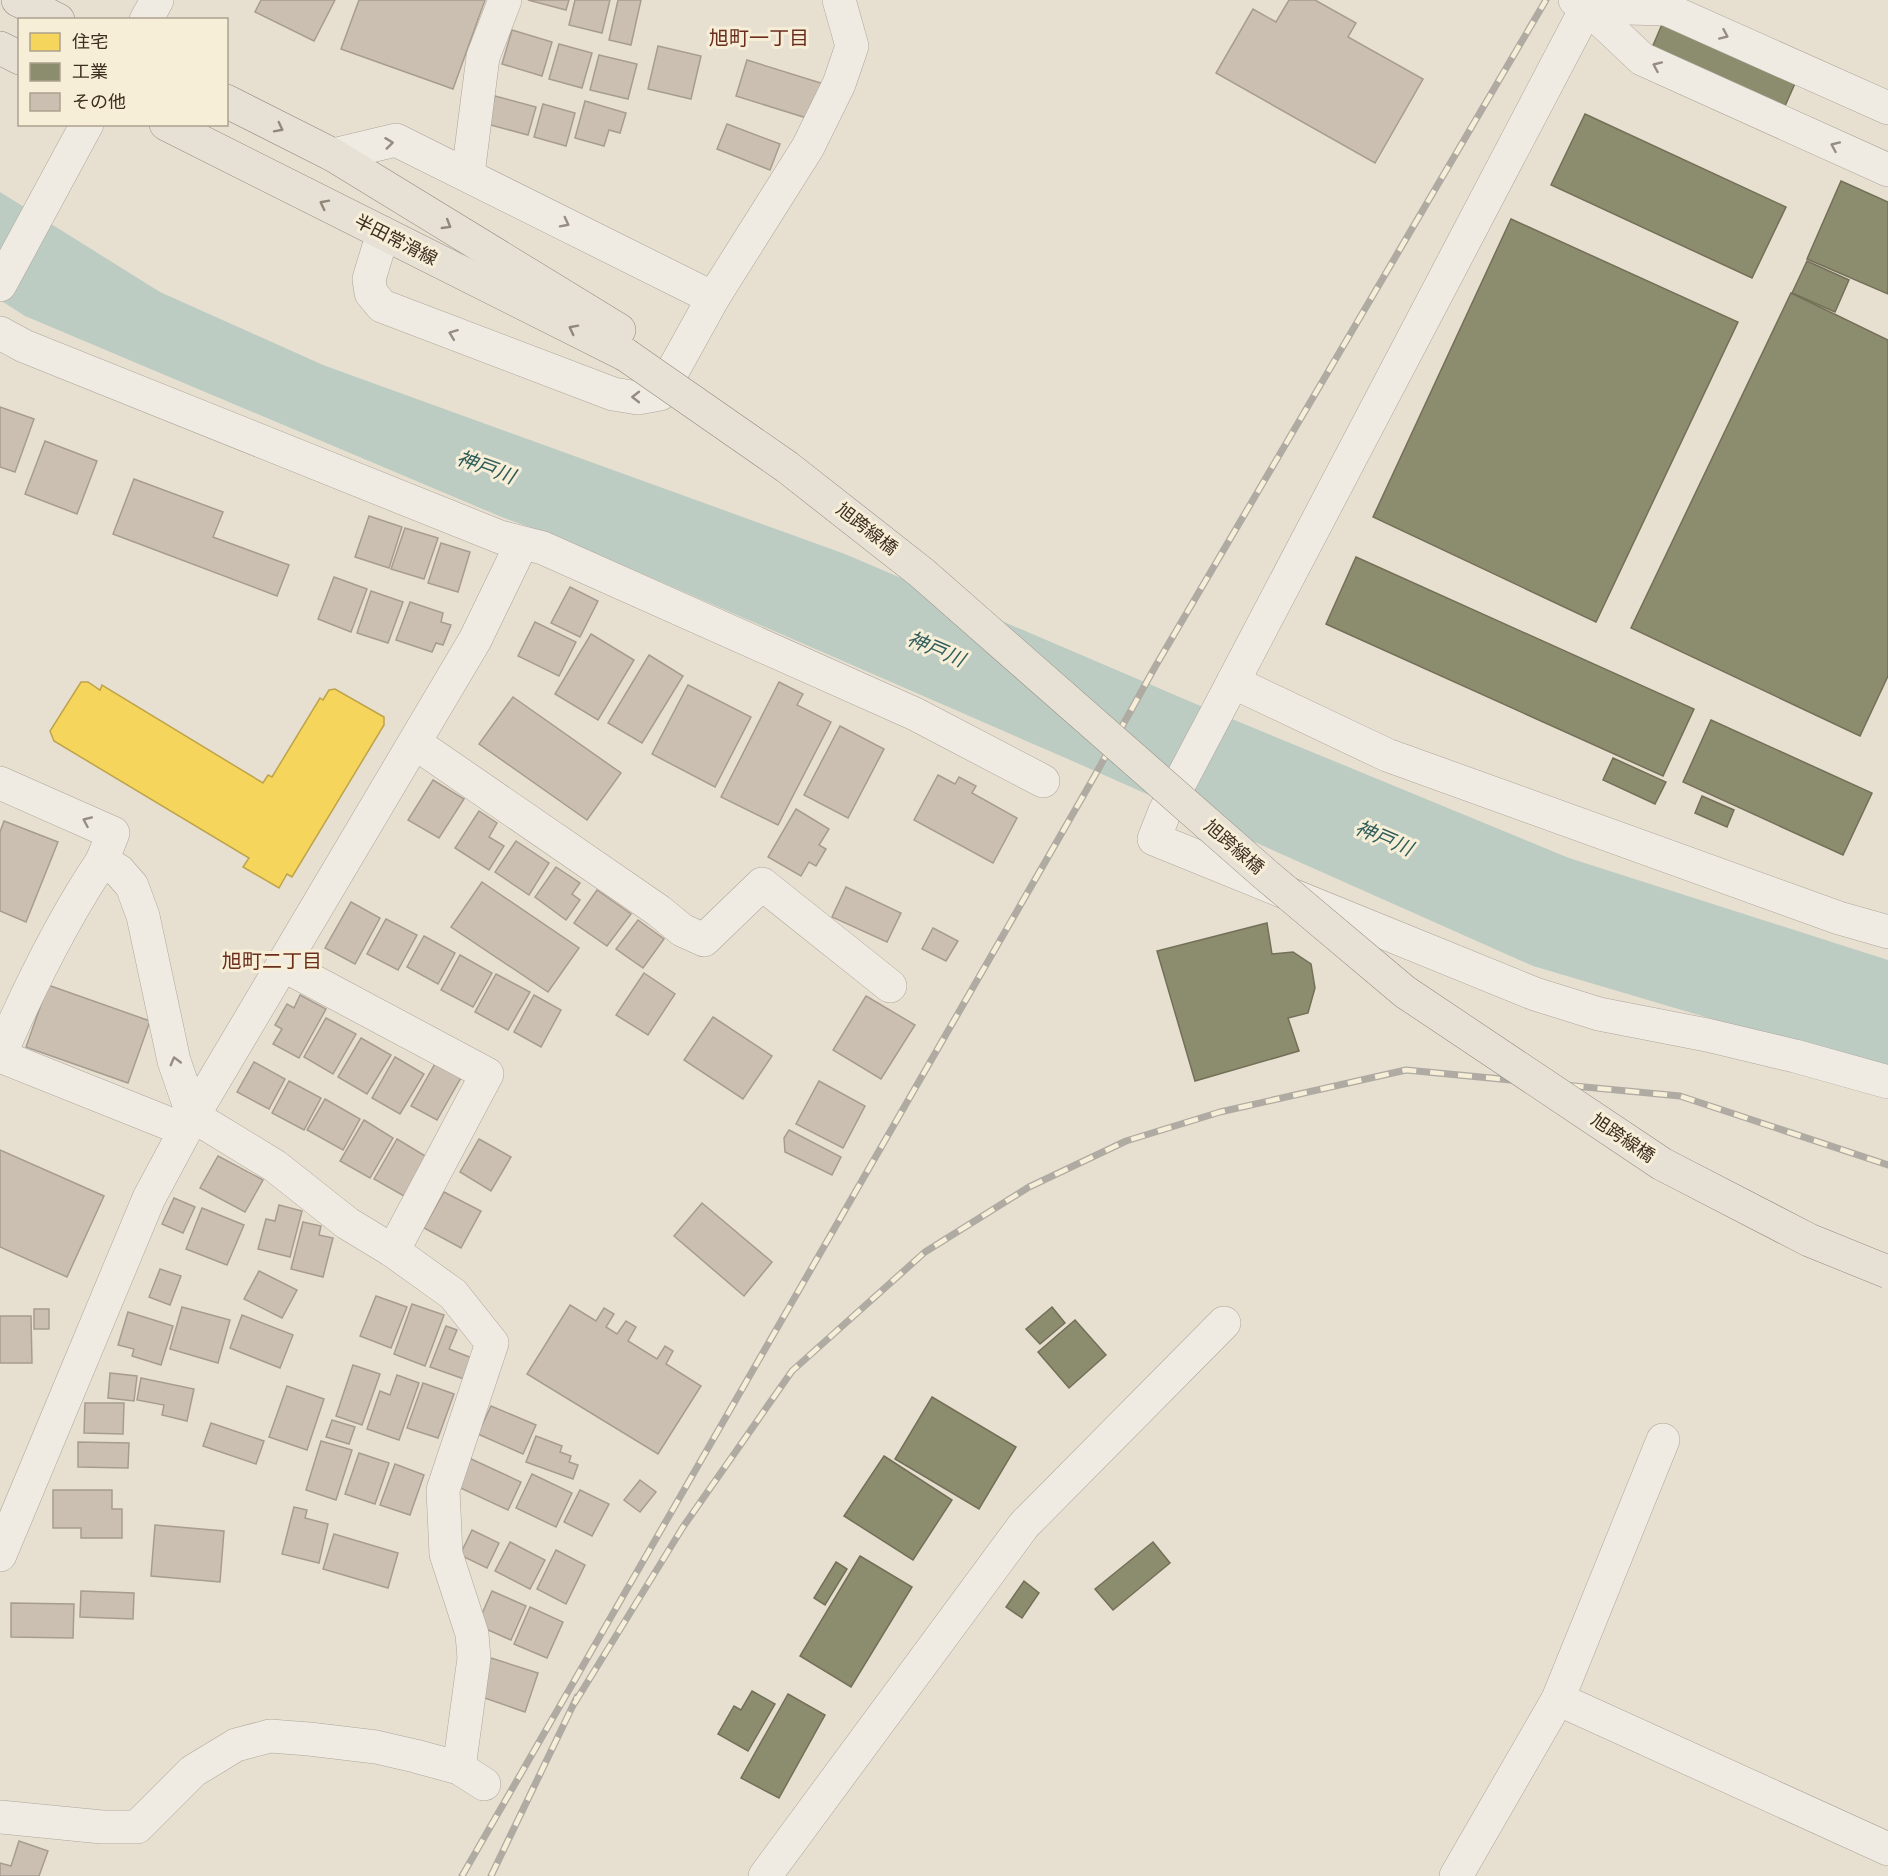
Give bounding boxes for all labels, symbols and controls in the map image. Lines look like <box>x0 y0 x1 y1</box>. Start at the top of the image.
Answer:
legend <box>18 18 228 126</box>
district label: 旭町一丁目 <box>709 27 809 49</box>
one-way arrow <box>1718 28 1729 40</box>
text: 住宅 <box>72 32 108 52</box>
one-way arrow <box>1652 61 1663 73</box>
text: 工業 <box>72 62 108 82</box>
text: その他 <box>72 92 126 112</box>
one-way arrow <box>272 121 283 132</box>
one-way arrow <box>384 137 394 149</box>
one-way arrow <box>1830 142 1841 154</box>
one-way arrow <box>319 199 330 211</box>
street label: 半田常滑線 <box>351 211 441 269</box>
one-way arrow <box>558 216 569 227</box>
one-way arrow <box>441 218 451 230</box>
one-way arrow <box>569 324 580 336</box>
one-way arrow <box>448 328 459 341</box>
one-way arrow <box>632 390 641 403</box>
water label: 神戸川 <box>454 446 520 488</box>
street label: 旭跨線橋 <box>832 499 902 559</box>
water label: 神戸川 <box>904 627 970 672</box>
street label: 旭跨線橋 <box>1200 816 1268 878</box>
water label: 神戸川 <box>1352 816 1418 861</box>
one-way arrow <box>83 817 94 829</box>
district label: 旭町二丁目 <box>222 950 322 972</box>
one-way arrow <box>170 1056 182 1067</box>
street label: 旭跨線橋 <box>1588 1110 1658 1166</box>

